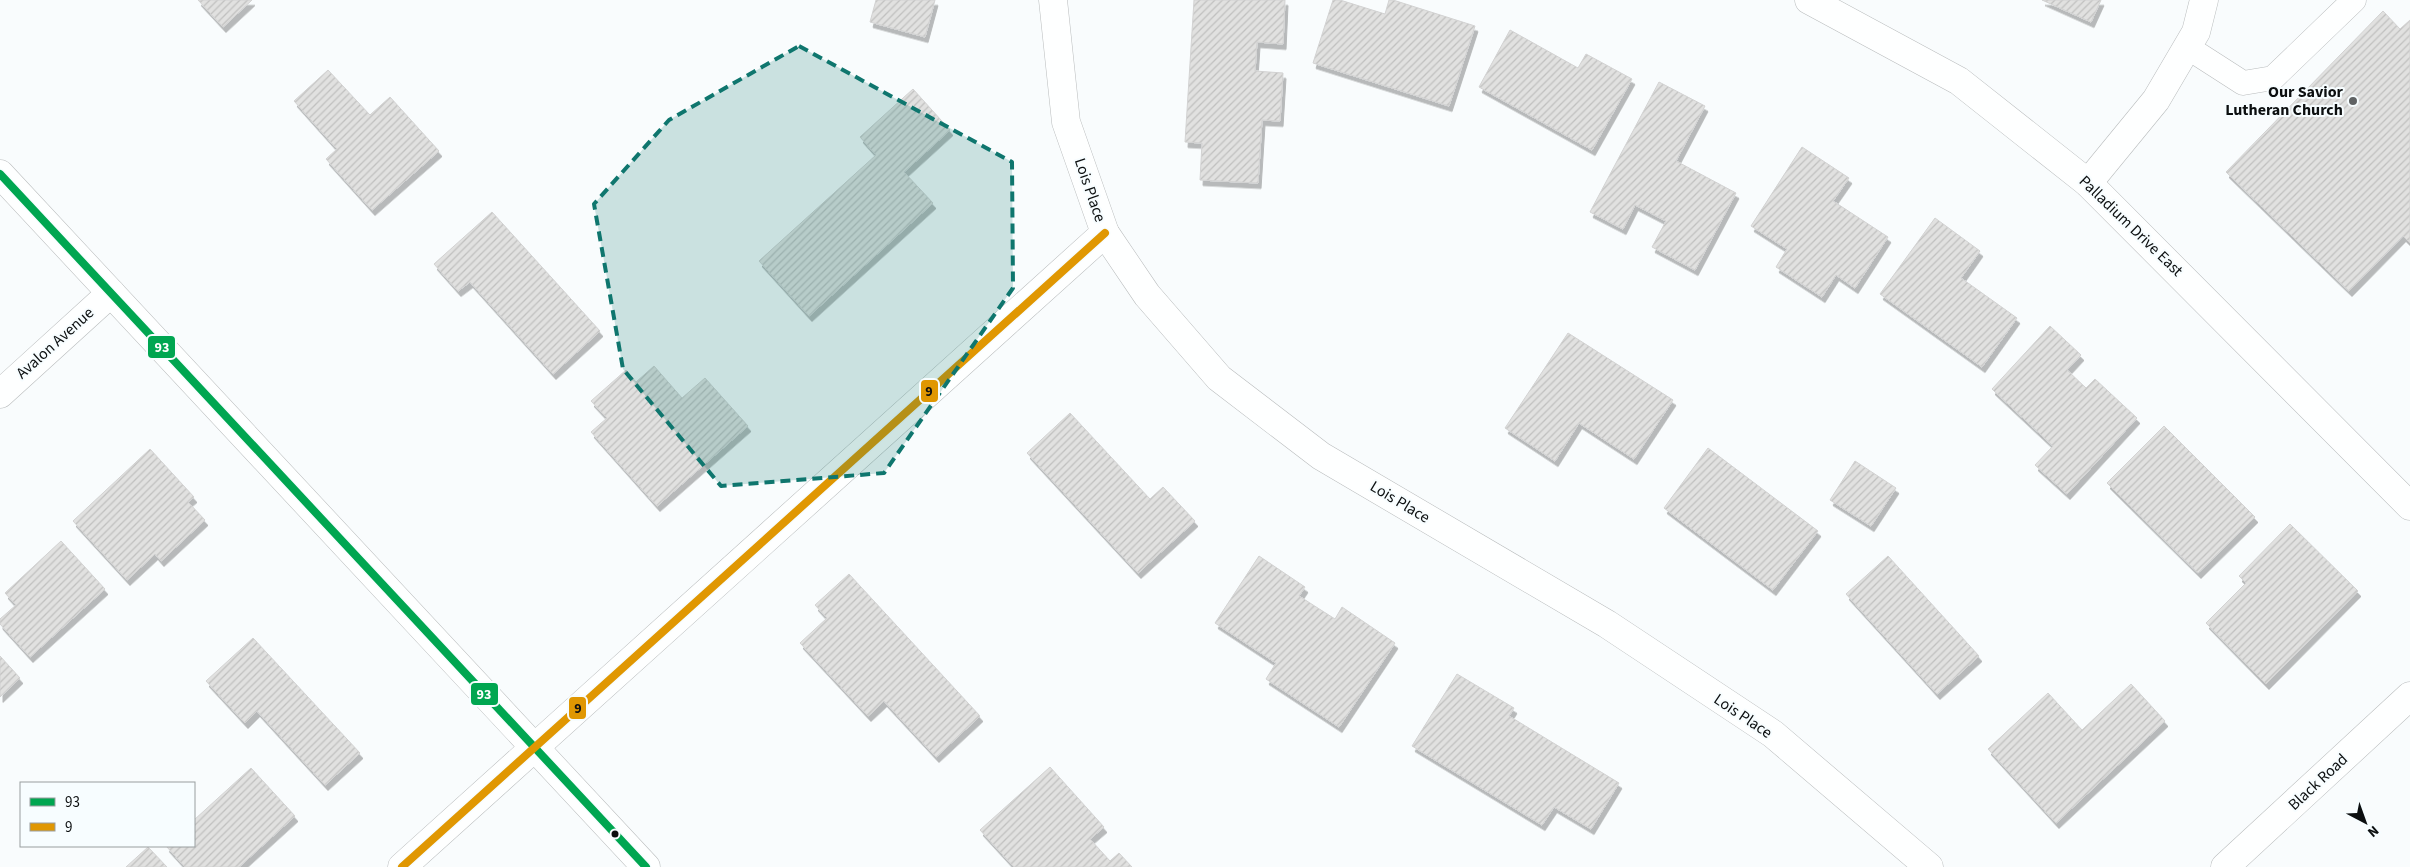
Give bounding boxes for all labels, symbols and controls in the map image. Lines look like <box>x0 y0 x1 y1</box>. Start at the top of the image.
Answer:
place label: Our Savior Lutheran Church <box>2225 81 2344 121</box>
marker: Our Savior Lutheran Church <box>2347 95 2359 107</box>
street label: Lois Place <box>1069 155 1111 225</box>
street label: Palladium Drive East <box>2074 171 2188 282</box>
street label: Avalon Avenue <box>11 302 99 384</box>
line badge: 93 <box>147 335 176 359</box>
text: 93 <box>155 338 169 358</box>
line badge: 9 <box>920 379 939 403</box>
text: 9 <box>925 382 933 402</box>
street label: Lois Place <box>1366 476 1434 529</box>
line badge: 93 <box>470 682 499 706</box>
text: 93 <box>477 685 491 705</box>
street label: Lois Place <box>1709 688 1777 744</box>
line badge: 9 <box>568 696 587 720</box>
text: 9 <box>574 699 582 719</box>
street label: Black Road <box>2283 749 2353 815</box>
legend <box>20 782 195 847</box>
text: 93 <box>65 792 80 813</box>
north arrow <box>2340 797 2390 847</box>
text: 9 <box>65 817 72 838</box>
text: N <box>2363 820 2383 842</box>
unlabelled marker <box>610 829 620 839</box>

